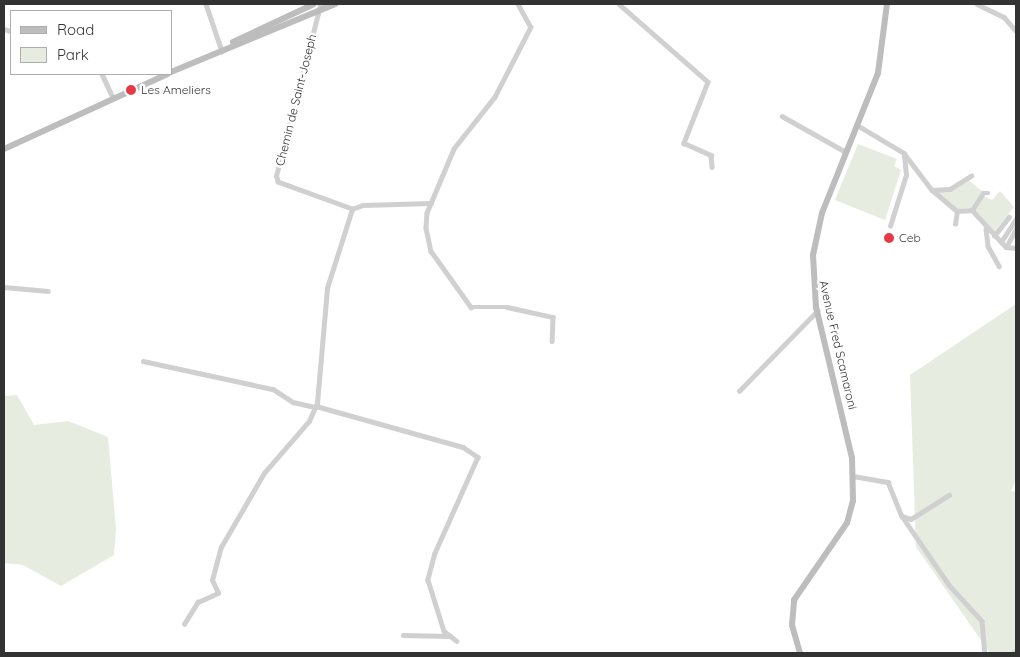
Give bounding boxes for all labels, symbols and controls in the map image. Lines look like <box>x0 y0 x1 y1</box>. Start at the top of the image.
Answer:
legend <box>10 10 172 75</box>
text: Road <box>57 20 94 39</box>
street label: Chemin de Saint-Joseph <box>273 33 319 167</box>
text: Park <box>57 45 89 64</box>
place label: Les Ameliers <box>141 83 211 97</box>
marker: Les Ameliers <box>125 84 137 96</box>
place label: Ceb <box>899 231 921 245</box>
marker: Ceb <box>883 232 895 244</box>
street label: Avenue Fred Scamaroni <box>816 279 860 411</box>

